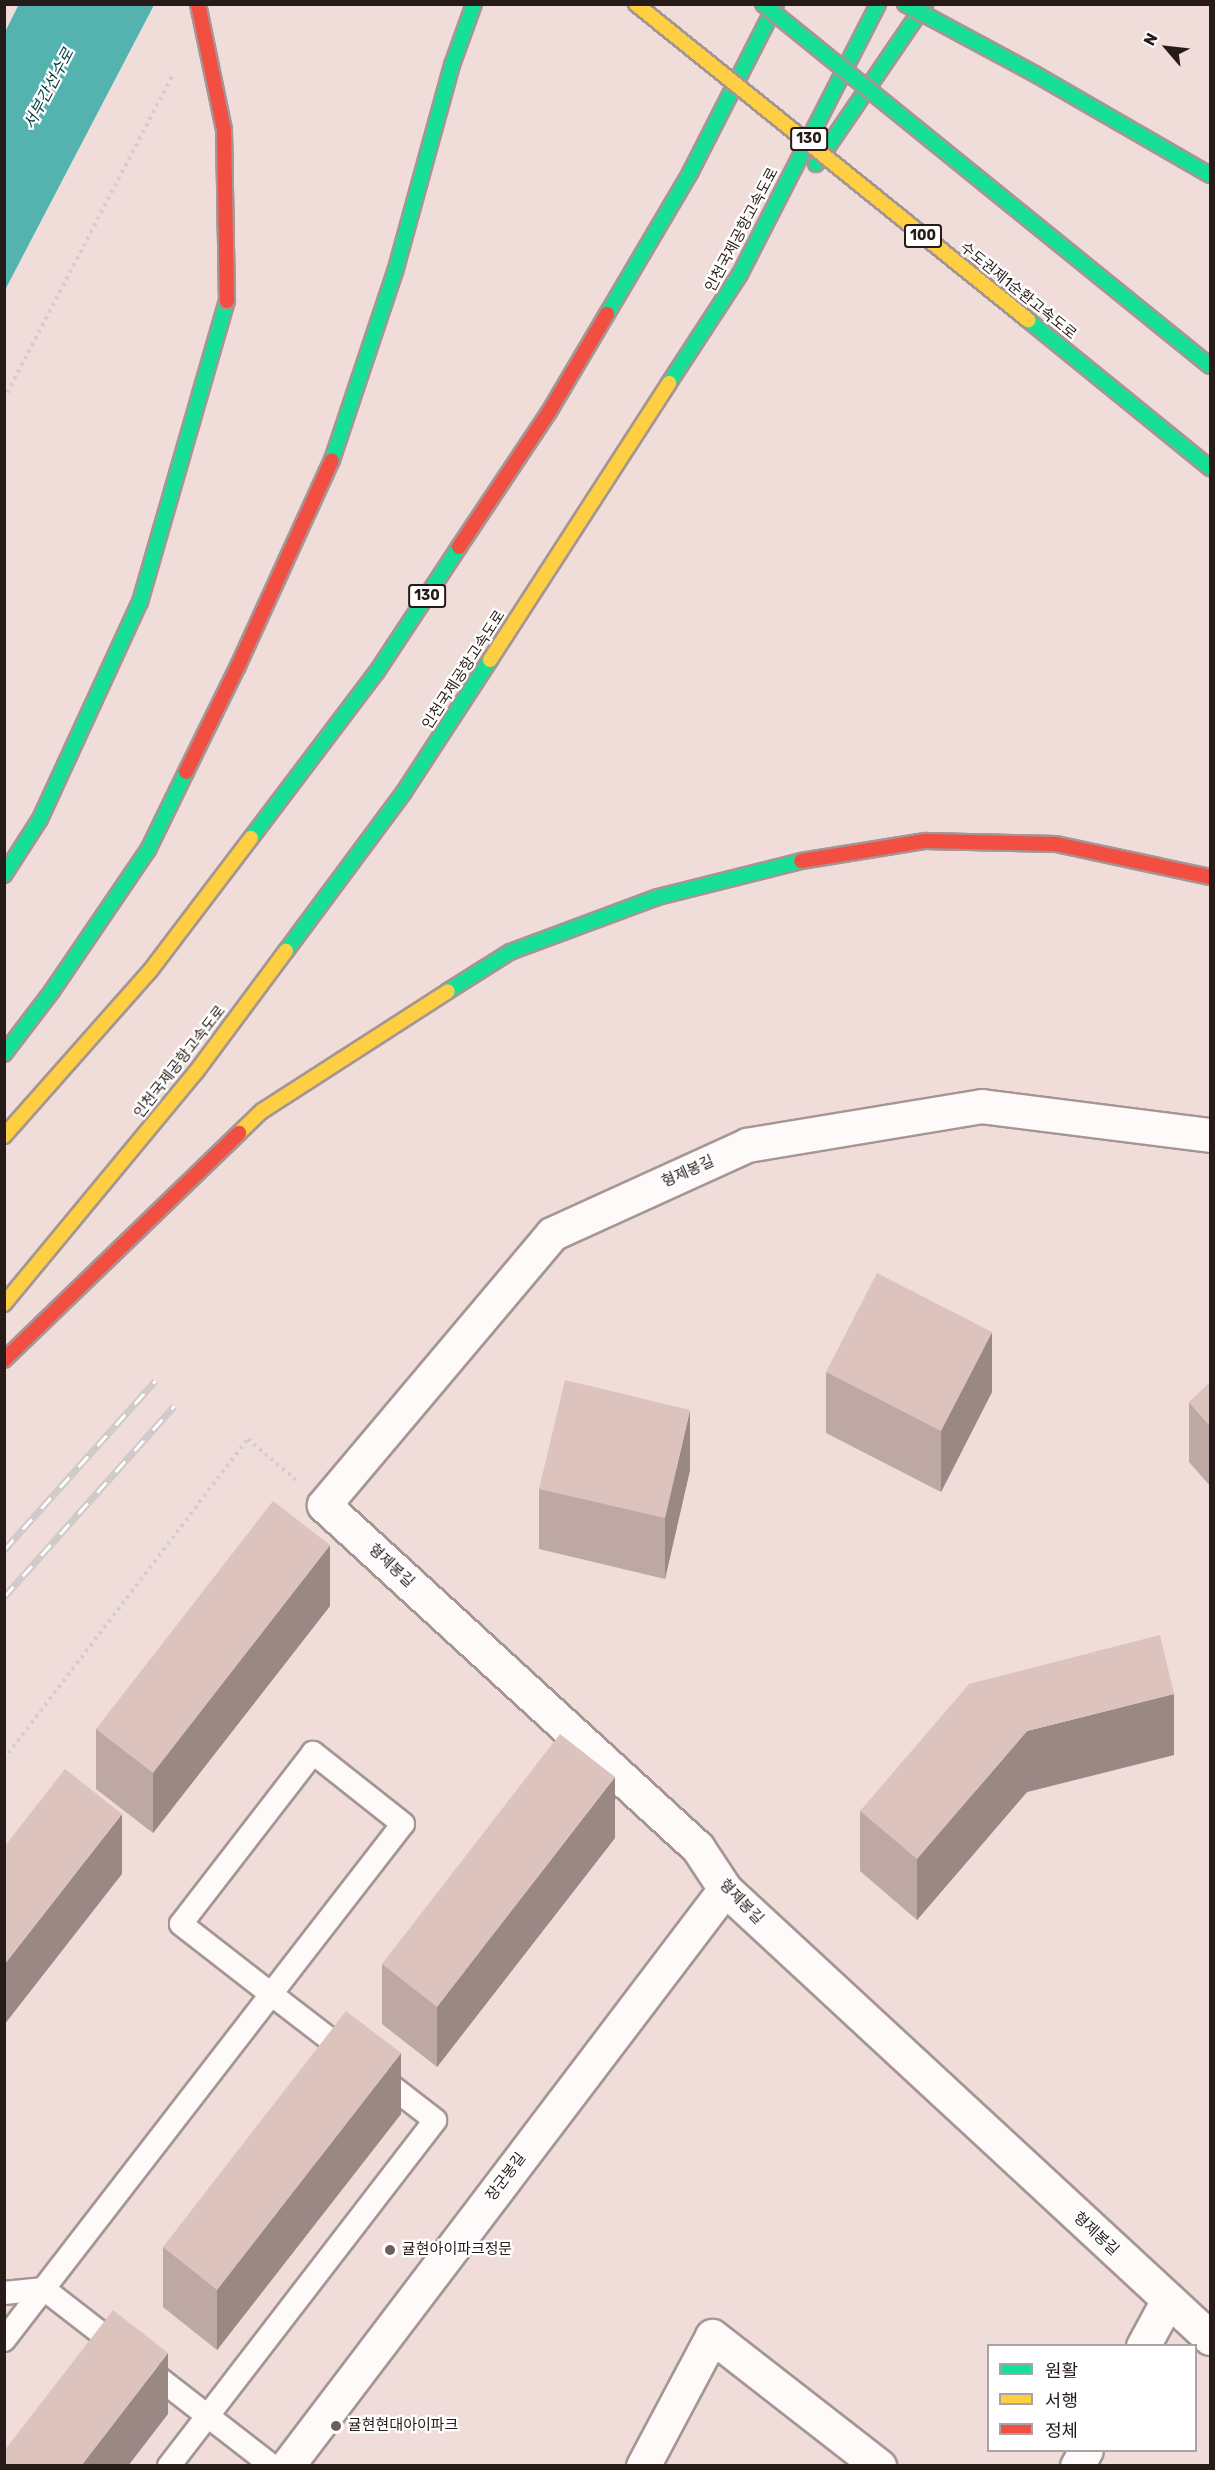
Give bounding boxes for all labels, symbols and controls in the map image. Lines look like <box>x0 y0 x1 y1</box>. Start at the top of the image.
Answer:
north arrow <box>1137 18 1197 78</box>
text: N <box>1140 30 1162 49</box>
water label: 서부간선수로 <box>20 46 78 132</box>
road number: 130 <box>790 128 828 150</box>
street label: 인천국제공항고속도로 <box>702 165 782 295</box>
road number: 100 <box>904 225 942 247</box>
street label: 수도권제1순환고속도로 <box>956 239 1080 343</box>
road number: 130 <box>408 585 446 607</box>
street label: 인천국제공항고속도로 <box>419 607 509 733</box>
street label: 인천국제공항고속도로 <box>130 1002 230 1122</box>
street label: 형제봉길 <box>659 1153 717 1191</box>
street label: 형제봉길 <box>365 1541 417 1591</box>
street label: 형제봉길 <box>715 1876 767 1928</box>
street label: 장군봉길 <box>482 2150 530 2204</box>
street label: 형제봉길 <box>1070 2209 1122 2259</box>
place label: 귤현아이파크정문 <box>402 2241 512 2259</box>
marker: 귤현아이파크정문 <box>383 2243 397 2257</box>
legend <box>987 2344 1197 2452</box>
text: 원활 <box>1045 2360 1078 2382</box>
text: 서행 <box>1045 2390 1078 2412</box>
place label: 귤현현대아이파크 <box>348 2417 458 2435</box>
marker: 귤현현대아이파크 <box>329 2419 343 2433</box>
text: 정체 <box>1045 2420 1078 2442</box>

